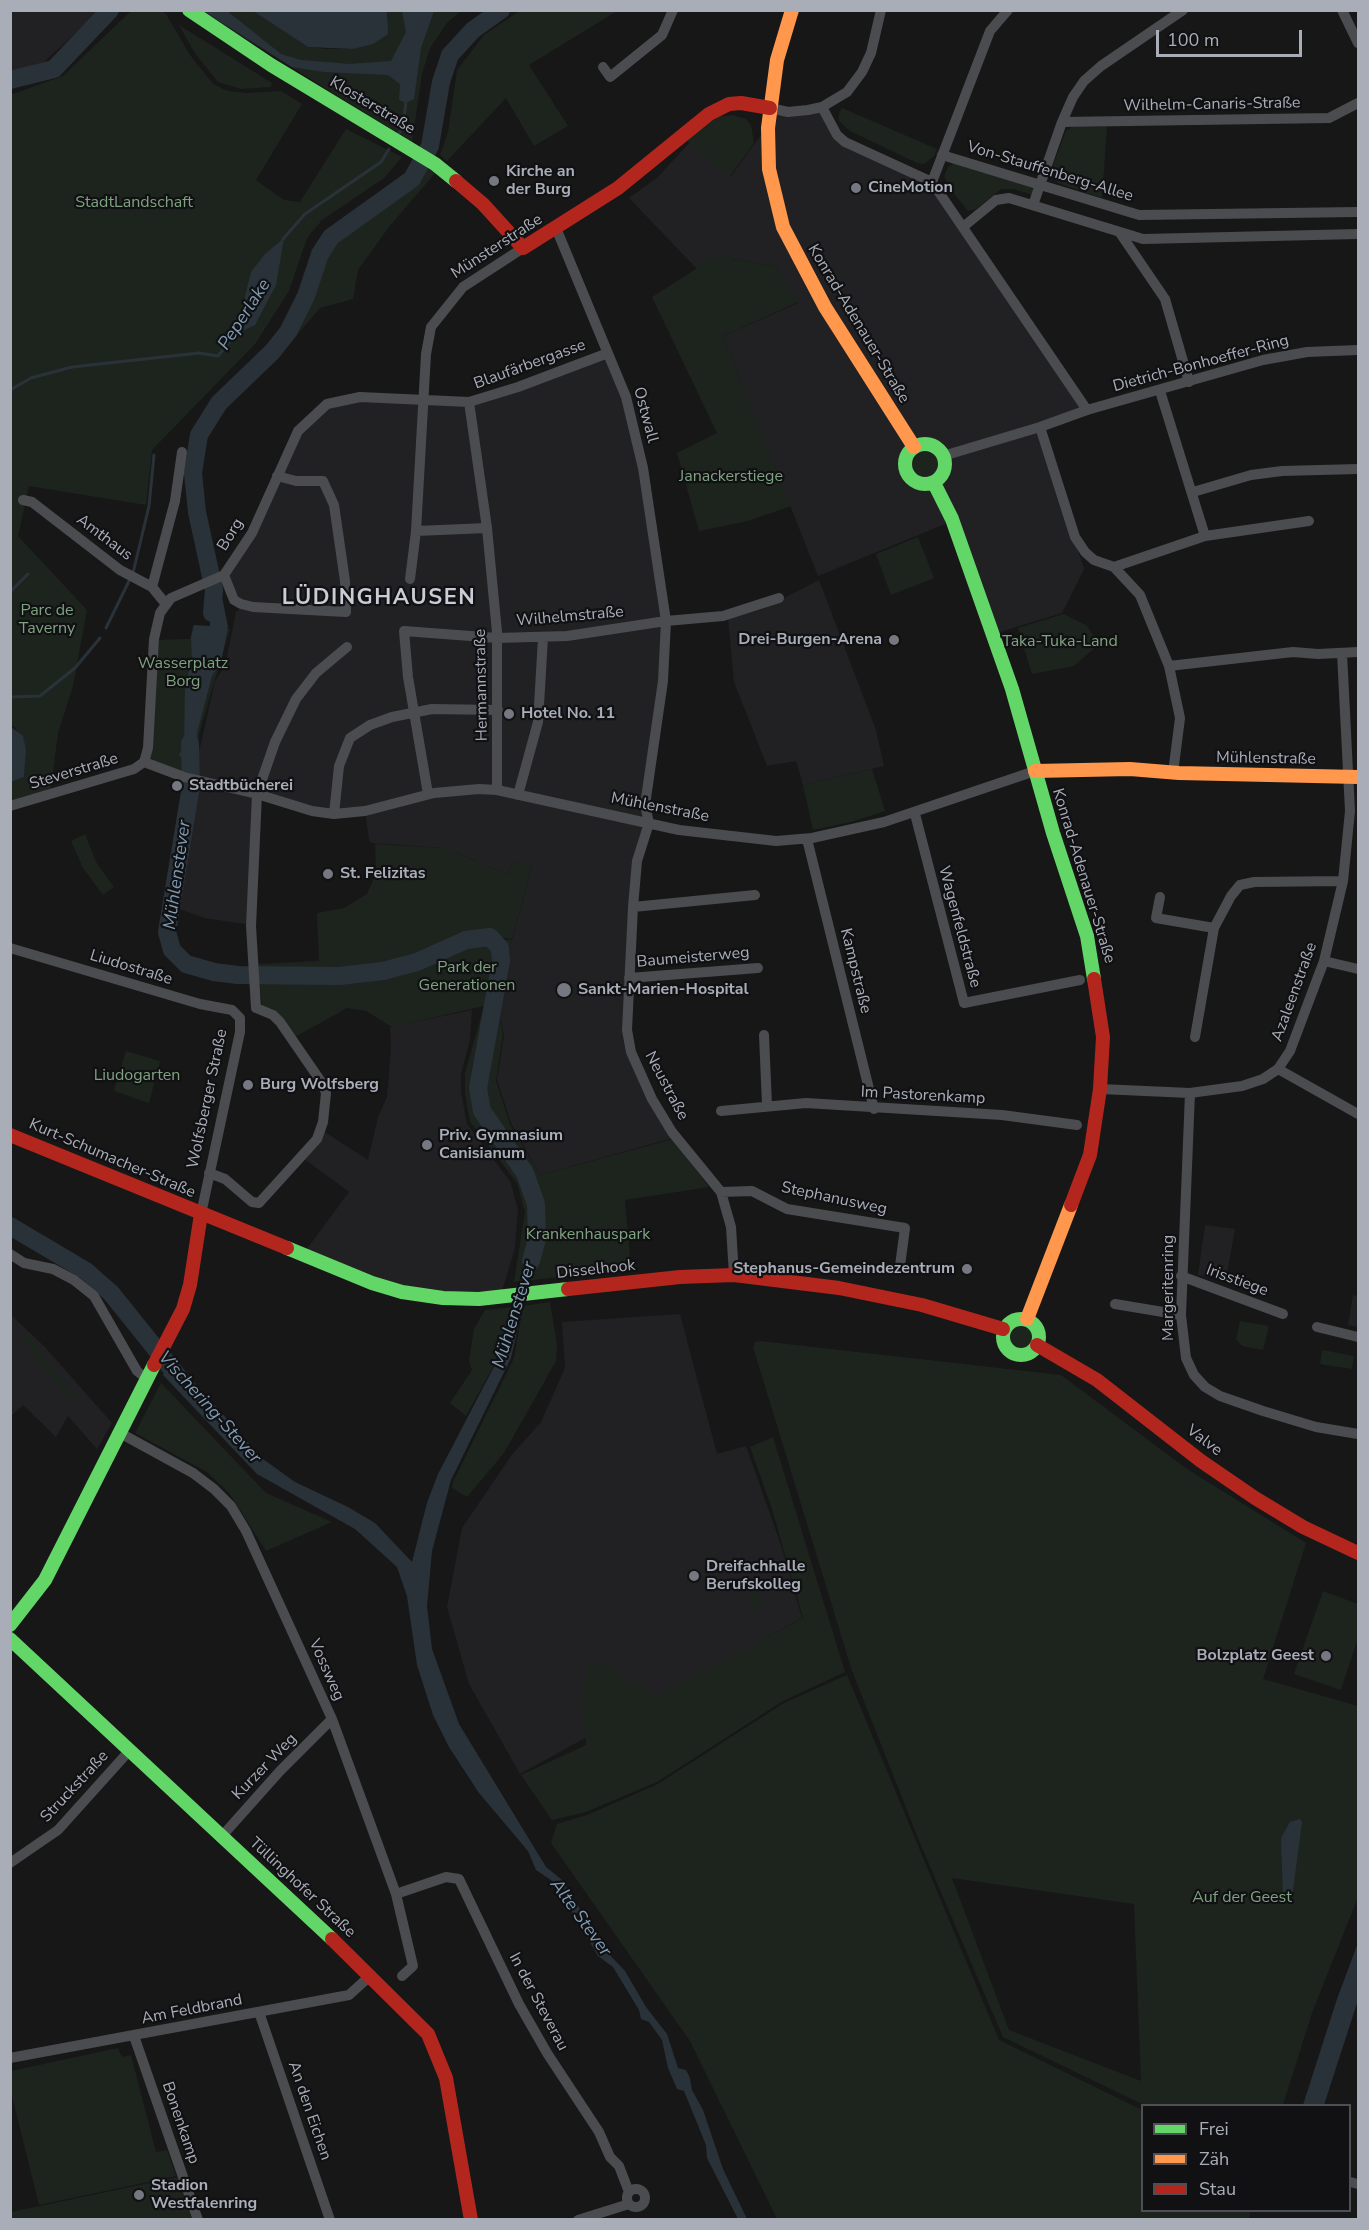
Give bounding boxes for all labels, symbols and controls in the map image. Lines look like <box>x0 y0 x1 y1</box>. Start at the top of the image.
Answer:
scale bar <box>1159 18 1304 56</box>
text: 100 m <box>1167 28 1219 52</box>
street label: Klosterstraße <box>326 73 418 139</box>
street label: Wilhelm-Canaris-Straße <box>1123 94 1301 116</box>
street label: Von-Stauffenberg-Allee <box>965 138 1135 206</box>
place label: Kirche an der Burg <box>506 162 575 200</box>
marker: Kirche an der Burg <box>487 174 501 188</box>
place label: CineMotion <box>868 178 953 198</box>
marker: CineMotion <box>849 181 863 195</box>
park label: StadtLandschaft <box>75 193 193 213</box>
street label: Münsterstraße <box>448 210 546 284</box>
street label: Konrad-Adenauer-Straße <box>803 241 913 407</box>
water label: Peperlake <box>214 275 276 355</box>
street label: Dietrich-Bonhoeffer-Ring <box>1111 331 1291 397</box>
street label: Blaufärbergasse <box>471 336 589 394</box>
street label: Ostwall <box>628 385 662 445</box>
park label: Janackerstiege <box>679 467 783 487</box>
street label: Amthaus <box>72 511 136 565</box>
street label: Borg <box>214 515 248 555</box>
district label: LÜDINGHAUSEN <box>282 586 476 612</box>
park label: Parc de Taverny <box>19 601 75 639</box>
street label: Wilhelmstraße <box>515 603 625 631</box>
street label: Hermannstraße <box>471 629 493 741</box>
place label: Drei-Burgen-Arena <box>738 630 882 650</box>
park label: Taka-Tuka-Land <box>1002 632 1118 652</box>
marker: Drei-Burgen-Arena <box>887 633 901 647</box>
park label: Wasserplatz Borg <box>138 654 228 692</box>
place label: Hotel No. 11 <box>521 704 615 724</box>
marker: Hotel No. 11 <box>502 707 516 721</box>
street label: Steverstraße <box>27 749 121 795</box>
street label: Mühlenstraße <box>1216 749 1316 769</box>
place label: Stadtbücherei <box>189 776 293 796</box>
marker: Stadtbücherei <box>170 779 184 793</box>
street label: Konrad-Adenauer-Straße <box>1047 786 1119 966</box>
street label: Mühlenstraße <box>609 789 711 827</box>
water label: Mühlenstever <box>160 819 196 931</box>
place label: St. Felizitas <box>340 864 426 884</box>
street label: Wagenfeldstraße <box>933 864 985 990</box>
marker: St. Felizitas <box>321 867 335 881</box>
street label: Kampstraße <box>835 926 875 1016</box>
street label: Azaleenstraße <box>1268 940 1322 1044</box>
street label: Baumeisterweg <box>636 944 750 972</box>
street label: Liudostraße <box>87 946 175 990</box>
park label: Park der Generationen <box>419 958 515 996</box>
place label: Sankt-Marien-Hospital <box>578 980 749 1000</box>
marker: Sankt-Marien-Hospital <box>555 981 573 999</box>
street label: Wolfsberger Straße <box>184 1027 232 1171</box>
street label: Neustraße <box>640 1048 692 1124</box>
park label: Liudogarten <box>94 1066 180 1086</box>
place label: Burg Wolfsberg <box>260 1075 379 1095</box>
marker: Burg Wolfsberg <box>241 1078 255 1092</box>
street label: Im Pastorenkamp <box>860 1083 986 1109</box>
street label: Kurt-Schumacher-Straße <box>26 1115 198 1203</box>
place label: Priv. Gymnasium Canisianum <box>439 1126 563 1164</box>
marker: Priv. Gymnasium Canisianum <box>420 1138 434 1152</box>
street label: Stephanusweg <box>779 1178 889 1220</box>
park label: Krankenhauspark <box>526 1225 650 1245</box>
street label: Margeritenring <box>1159 1235 1179 1341</box>
street label: Disselhook <box>556 1256 636 1284</box>
water label: Mühlenstever <box>489 1259 541 1371</box>
place label: Stephanus-Gemeindezentrum <box>733 1259 955 1279</box>
street label: Irisstiege <box>1203 1261 1271 1301</box>
marker: Stephanus-Gemeindezentrum <box>960 1262 974 1276</box>
water label: Vischering-Stever <box>153 1347 265 1469</box>
street label: Valve <box>1182 1421 1226 1461</box>
place label: Dreifachhalle Berufskolleg <box>706 1557 805 1595</box>
marker: Dreifachhalle Berufskolleg <box>687 1569 701 1583</box>
street label: Vossweg <box>304 1636 348 1704</box>
place label: Bolzplatz Geest <box>1197 1646 1314 1666</box>
marker: Bolzplatz Geest <box>1319 1649 1333 1663</box>
street label: Kurzer Weg <box>229 1730 301 1804</box>
street label: Struckstraße <box>37 1747 113 1827</box>
street label: Tüllinghofer Straße <box>245 1834 359 1942</box>
water label: Alte Stever <box>545 1875 615 1961</box>
park label: Auf der Geest <box>1192 1888 1292 1908</box>
street label: In der Steverau <box>504 1950 572 2054</box>
street label: Am Feldbrand <box>140 1991 244 2029</box>
street label: An den Eichen <box>283 2059 335 2163</box>
street label: Bonenkamp <box>157 2079 203 2167</box>
legend <box>1141 2104 1351 2212</box>
text: Frei <box>1199 2117 1229 2141</box>
text: Zäh <box>1199 2147 1229 2171</box>
place label: Stadion Westfalenring <box>151 2176 257 2214</box>
text: Stau <box>1199 2177 1236 2201</box>
marker: Stadion Westfalenring <box>132 2188 146 2202</box>

